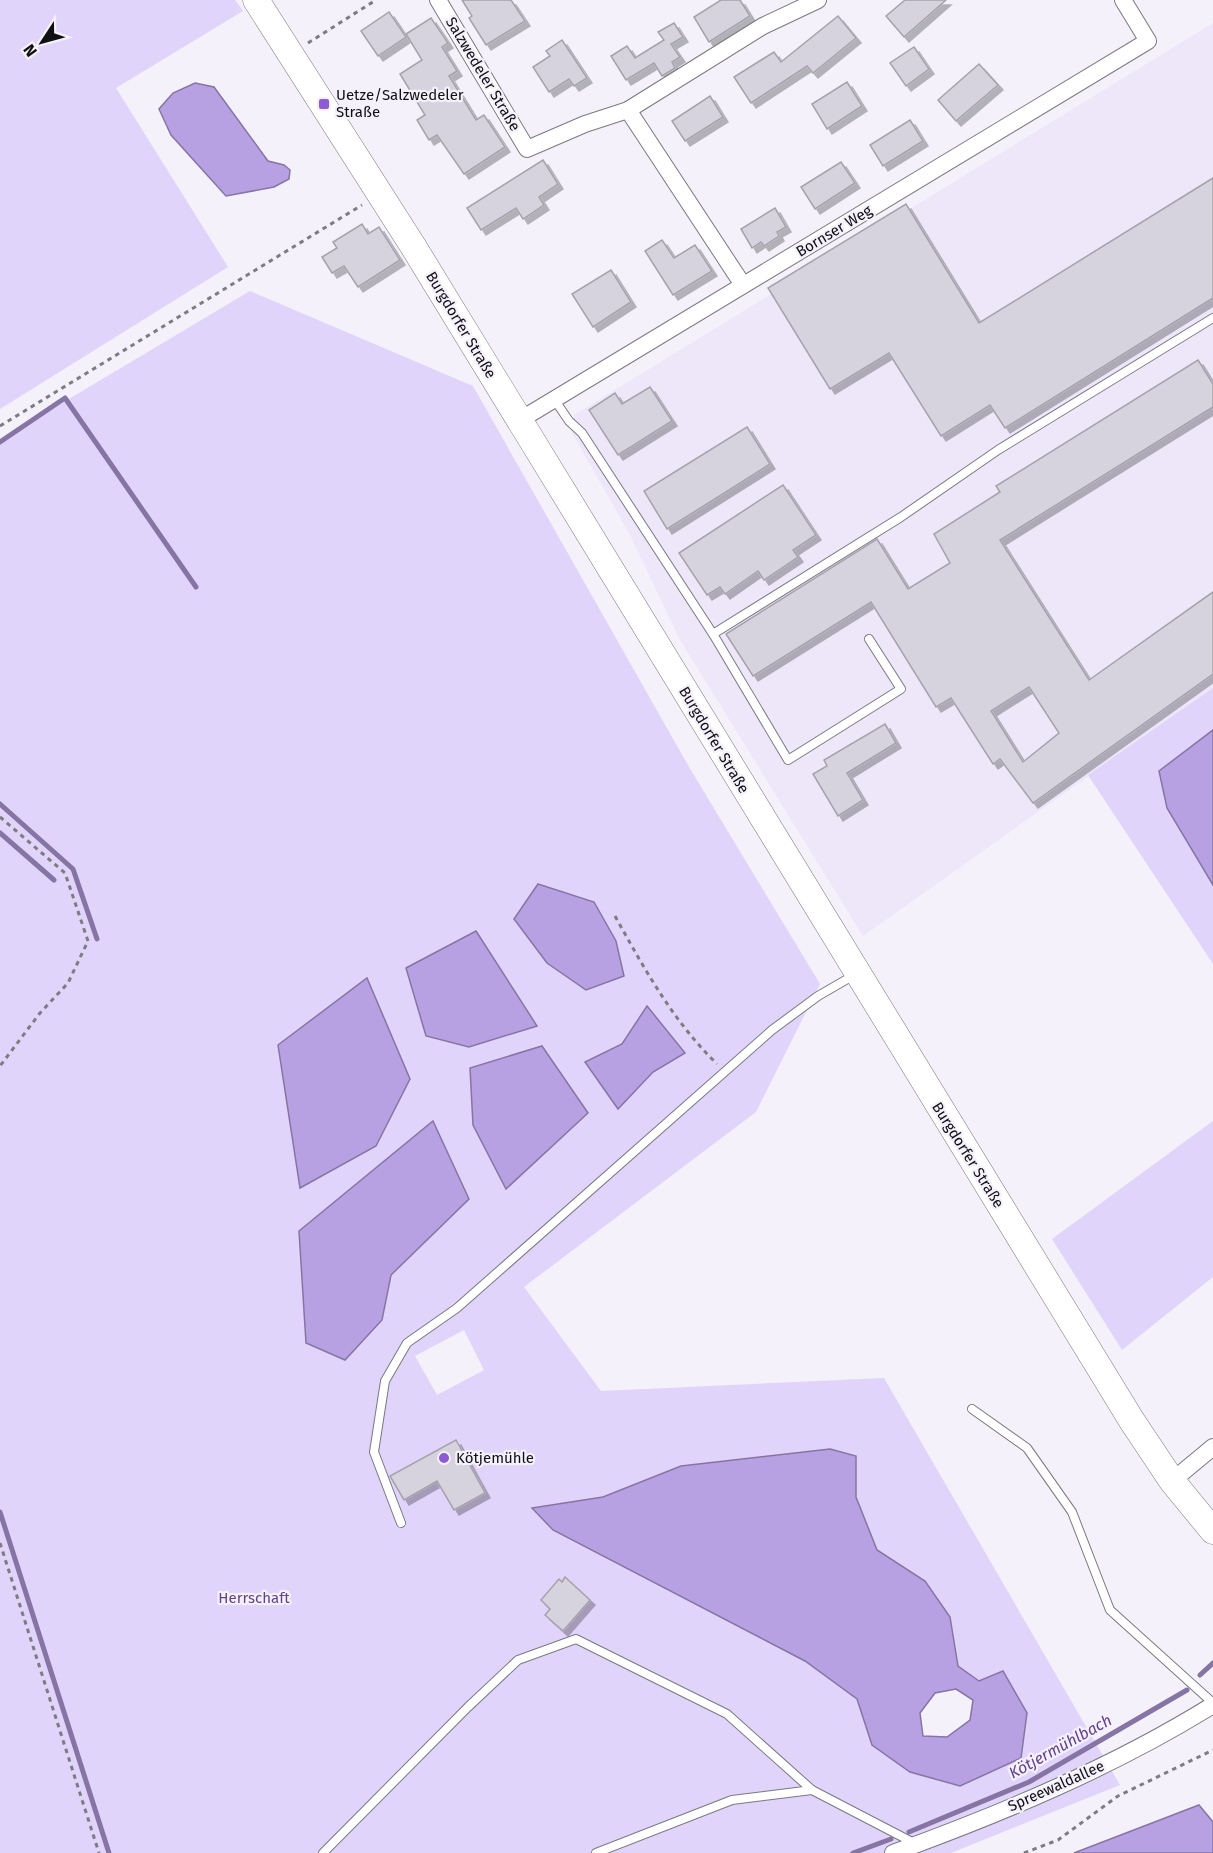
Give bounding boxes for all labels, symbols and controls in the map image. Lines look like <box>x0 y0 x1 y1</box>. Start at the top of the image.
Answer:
north arrow <box>12 12 72 72</box>
street label: Salzwedeler Straße <box>442 14 524 134</box>
text: N <box>19 41 41 60</box>
place label: Uetze/Salzwedeler Straße <box>336 86 464 121</box>
marker: Uetze/Salzwedeler Straße <box>317 97 331 111</box>
street label: Bornser Weg <box>793 201 876 261</box>
street label: Burgdorfer Straße <box>422 268 500 382</box>
street label: Burgdorfer Straße <box>675 683 753 797</box>
street label: Burgdorfer Straße <box>928 1099 1008 1211</box>
place label: Kötjemühle <box>456 1449 534 1467</box>
marker: Kötjemühle <box>437 1451 451 1465</box>
park label: Herrschaft <box>218 1589 290 1607</box>
water label: Kötjermühlbach <box>1005 1710 1115 1783</box>
street label: Spreewaldallee <box>1005 1757 1107 1815</box>

